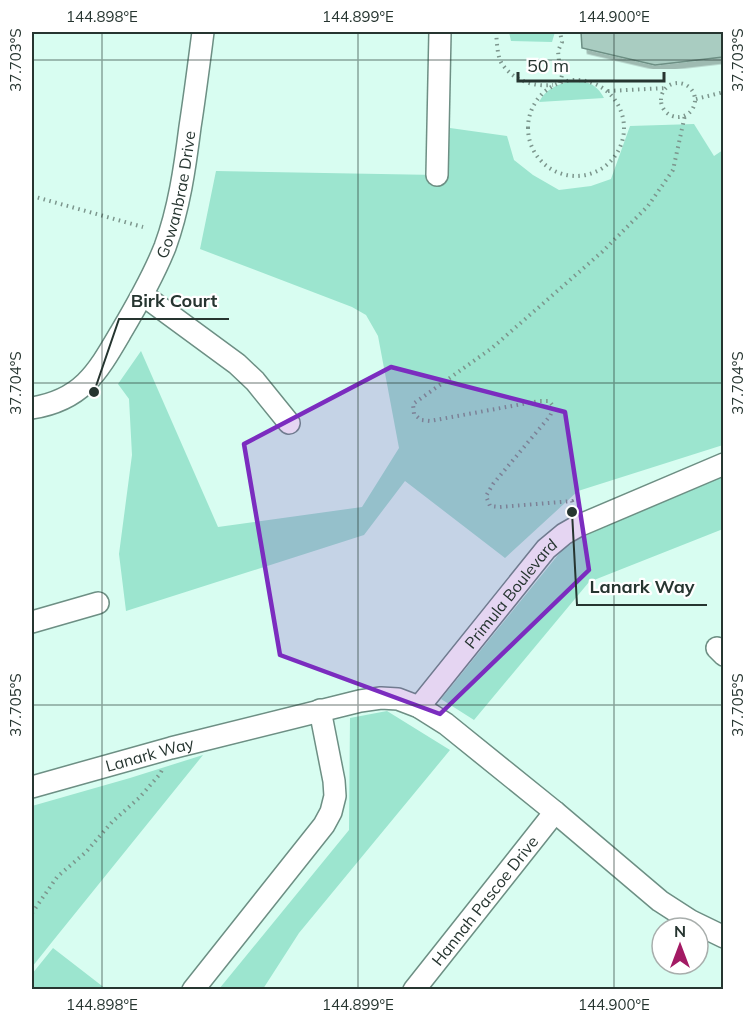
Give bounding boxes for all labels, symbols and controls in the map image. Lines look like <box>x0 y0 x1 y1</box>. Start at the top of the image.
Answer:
text: 144.898°E <box>66 7 138 26</box>
text: 144.899°E <box>322 7 394 26</box>
text: 144.900°E <box>578 7 650 26</box>
text: 37.703°S <box>6 28 25 92</box>
text: 37.703°S <box>728 28 747 92</box>
scale bar <box>518 45 664 83</box>
text: 50 m <box>527 54 569 77</box>
street label: Gowanbrae Drive <box>151 130 199 261</box>
callout: Birk Court <box>119 283 229 319</box>
text: Birk Court <box>131 289 217 312</box>
text: 37.704°S <box>6 351 25 415</box>
text: 37.704°S <box>728 351 747 415</box>
street label: Primula Boulevard <box>460 534 561 652</box>
callout: Lanark Way <box>577 569 707 605</box>
text: Lanark Way <box>589 575 695 598</box>
text: 37.705°S <box>6 673 25 737</box>
text: 37.705°S <box>728 673 747 737</box>
street label: Lanark Way <box>103 733 196 776</box>
street label: Hannah Pascoe Drive <box>427 832 542 970</box>
north arrow <box>650 916 710 976</box>
text: N <box>674 921 686 941</box>
text: 144.898°E <box>66 995 138 1014</box>
text: 144.899°E <box>322 995 394 1014</box>
text: 144.900°E <box>578 995 650 1014</box>

